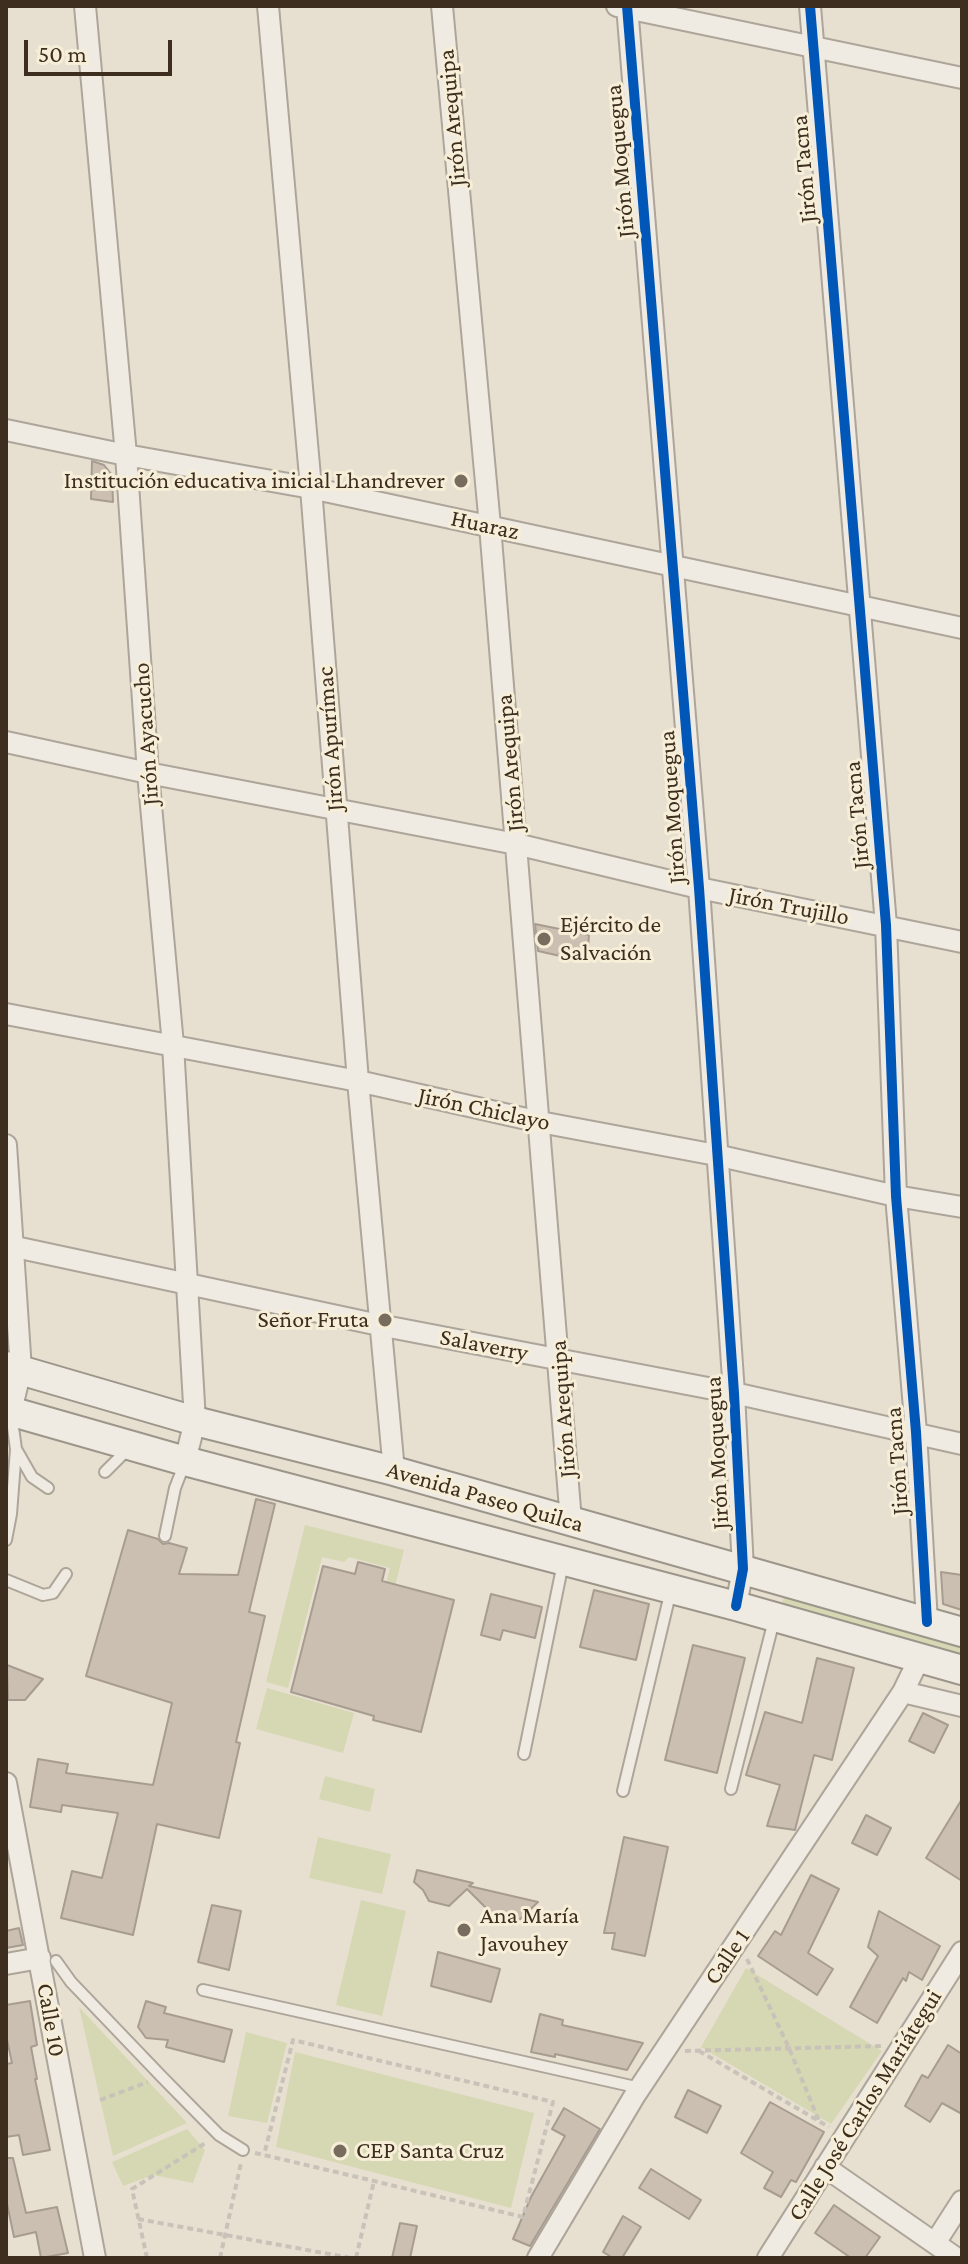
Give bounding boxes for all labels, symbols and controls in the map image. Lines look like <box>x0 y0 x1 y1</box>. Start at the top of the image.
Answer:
scale bar <box>28 24 176 74</box>
text: 50 m <box>38 40 87 67</box>
street label: Jirón Arequipa <box>432 48 472 188</box>
street label: Jirón Moquegua <box>599 83 641 239</box>
street label: Jirón Tacna <box>785 114 823 224</box>
place label: Institución educativa inicial Lhandrever <box>64 467 445 495</box>
marker: Institución educativa inicial Lhandrever <box>452 472 470 490</box>
street label: Huaraz <box>448 504 522 546</box>
street label: Jirón Ayacucho <box>127 662 165 806</box>
street label: Jirón Apurímac <box>311 666 349 812</box>
street label: Jirón Arequipa <box>490 693 530 833</box>
street label: Jirón Moquegua <box>652 729 692 885</box>
street label: Jirón Tacna <box>838 760 876 870</box>
street label: Jirón Trujillo <box>726 880 852 932</box>
place label: Ejército de Salvación <box>560 911 661 967</box>
marker: Ejército de Salvación <box>535 930 553 948</box>
street label: Jirón Chiclayo <box>415 1081 553 1137</box>
place label: Señor Fruta <box>258 1306 369 1334</box>
marker: Señor Fruta <box>376 1311 394 1329</box>
street label: Salaverry <box>437 1322 531 1368</box>
street label: Jirón Arequipa <box>544 1339 582 1479</box>
street label: Jirón Moquegua <box>699 1376 735 1530</box>
street label: Jirón Tacna <box>879 1406 915 1516</box>
street label: Avenida Paseo Quilca <box>383 1455 587 1539</box>
place label: Ana María Javouhey <box>480 1902 579 1958</box>
marker: Ana María Javouhey <box>455 1921 473 1939</box>
street label: Calle 1 <box>698 1924 756 1990</box>
street label: Calle 10 <box>30 1981 72 2059</box>
street label: Calle José Carlos Mariátegui <box>782 1984 948 2226</box>
place label: CEP Santa Cruz <box>356 2137 504 2165</box>
marker: CEP Santa Cruz <box>331 2142 349 2160</box>

